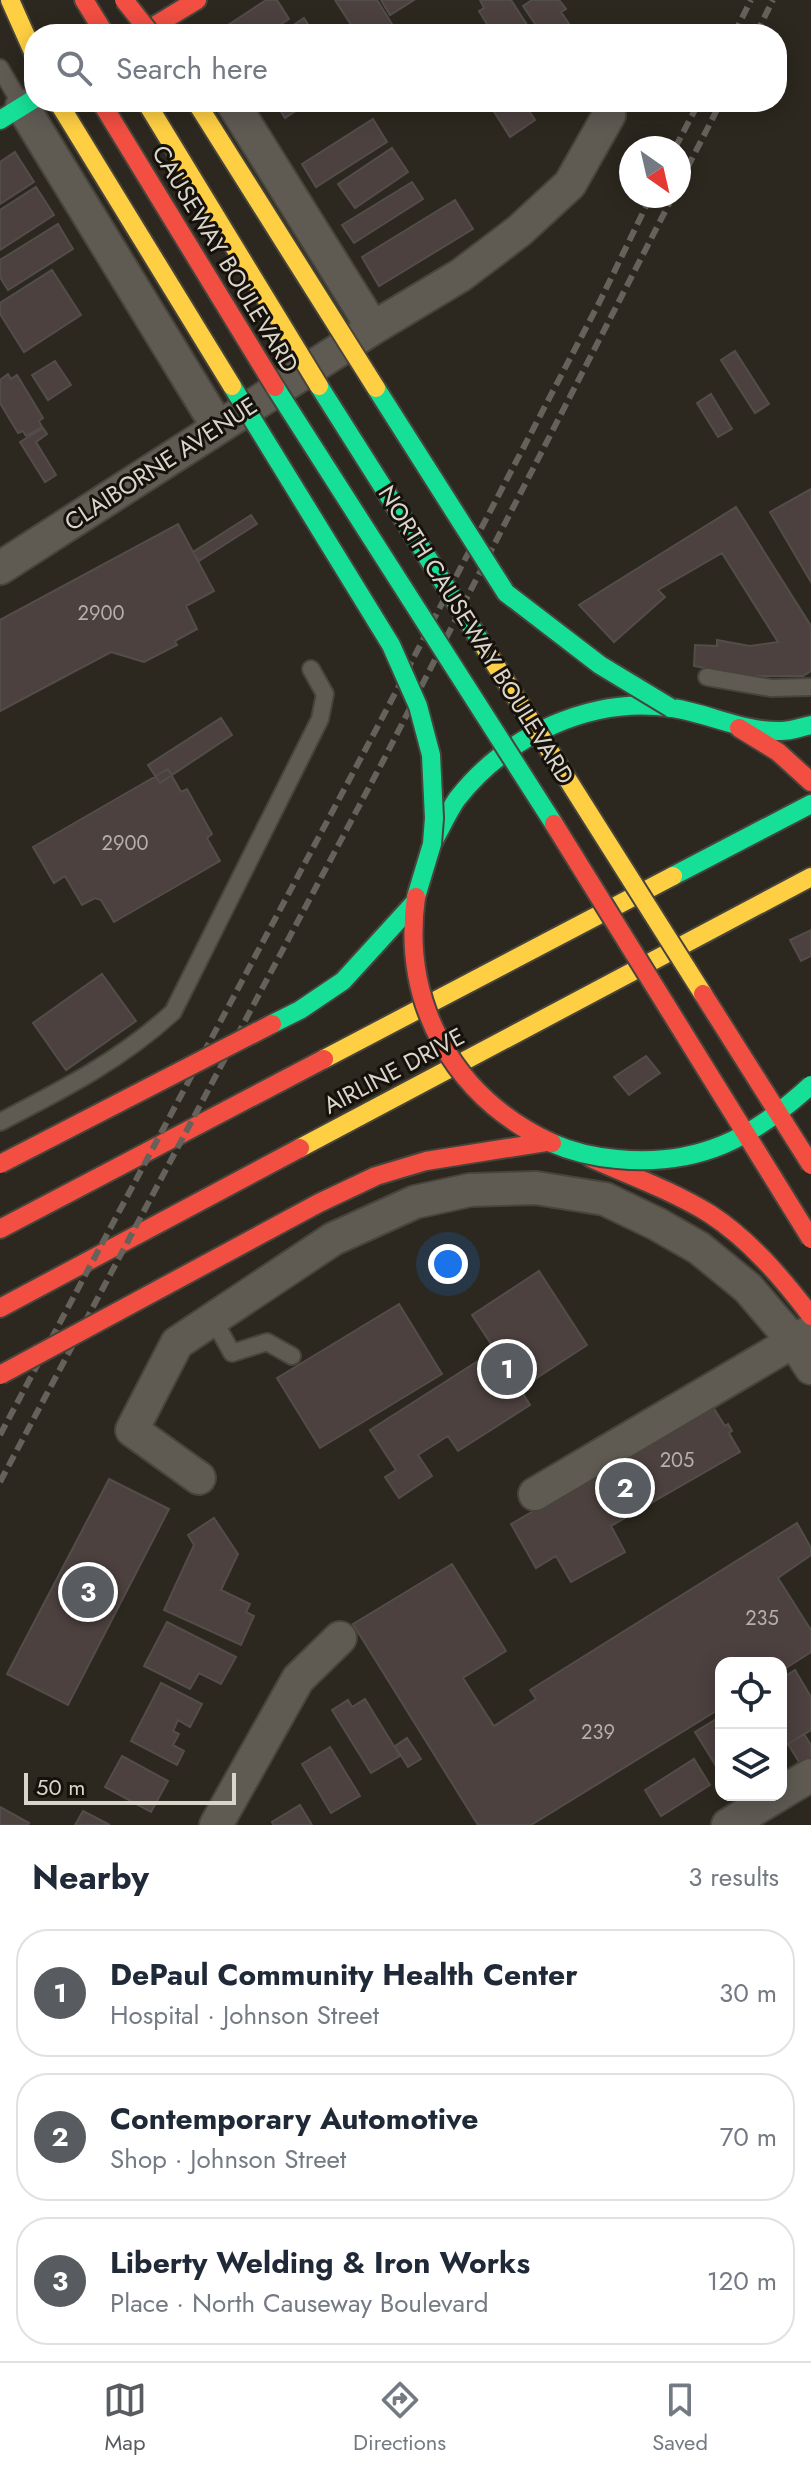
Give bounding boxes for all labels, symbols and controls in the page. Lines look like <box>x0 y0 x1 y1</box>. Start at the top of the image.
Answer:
search box <box>24 24 787 112</box>
icon: search <box>52 46 96 90</box>
text: Search here <box>116 47 268 90</box>
north arrow <box>619 136 691 208</box>
street label: CAUSEWAY BOULEVARD <box>143 138 307 379</box>
street label: CLAIBORNE AVENUE <box>57 388 264 539</box>
street label: NORTH CAUSEWAY BOULEVARD <box>370 479 583 791</box>
house number: 2900 <box>78 599 124 628</box>
house number: 2900 <box>102 829 148 858</box>
street label: AIRLINE DRIVE <box>317 1019 471 1123</box>
your location <box>428 1244 468 1284</box>
pin: 1 <box>481 1339 533 1399</box>
house number: 205 <box>660 1446 694 1475</box>
pin: 2 <box>599 1458 651 1518</box>
pin: 3 <box>62 1562 114 1622</box>
house number: 235 <box>745 1604 779 1633</box>
map controls <box>715 1657 787 1801</box>
button: locate <box>715 1657 787 1729</box>
house number: 239 <box>581 1718 615 1747</box>
button: layers <box>715 1729 787 1801</box>
scale bar <box>24 1769 236 1805</box>
text: 50 m <box>36 1771 85 1803</box>
text: Nearby <box>32 1853 149 1902</box>
text: 3 results <box>688 1858 779 1896</box>
text: DePaul Community Health Center <box>110 1953 578 1996</box>
text: 1 <box>53 1974 67 2012</box>
text: 30 m <box>719 1974 777 2012</box>
text: Hospital · Johnson Street <box>110 1996 379 2034</box>
text: Contemporary Automotive <box>110 2097 479 2140</box>
text: 2 <box>51 2118 69 2156</box>
text: 70 m <box>720 2118 777 2156</box>
text: Shop · Johnson Street <box>110 2140 346 2178</box>
text: Liberty Welding & Iron Works <box>110 2241 530 2284</box>
text: 3 <box>52 2262 68 2300</box>
text: 120 m <box>707 2262 777 2300</box>
text: Place · North Causeway Boulevard <box>110 2284 489 2322</box>
tab: Map <box>103 2378 147 2458</box>
tab: Directions <box>353 2378 446 2458</box>
tab: Saved <box>652 2378 708 2458</box>

